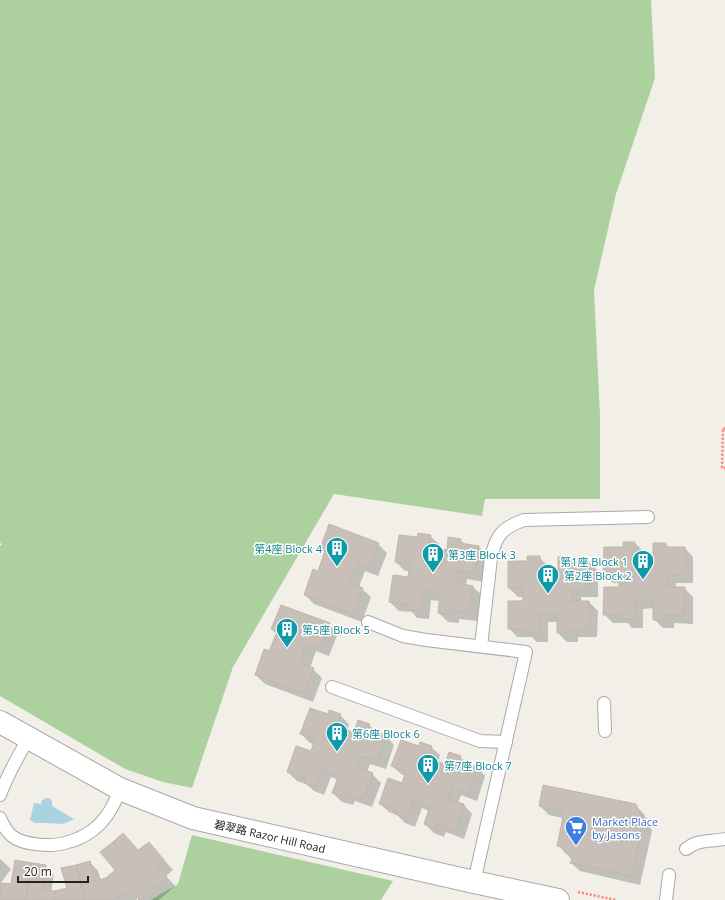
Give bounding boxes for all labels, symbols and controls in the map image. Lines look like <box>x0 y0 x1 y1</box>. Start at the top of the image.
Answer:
building icon: 第4座 Block 4 <box>324 535 350 568</box>
place label: 第4座 Block 4 <box>254 541 323 556</box>
building icon: 第3座 Block 3 <box>420 541 446 574</box>
place label: 第3座 Block 3 <box>448 547 516 562</box>
building icon: 第1座 Block 1 <box>630 548 656 581</box>
place label: 第1座 Block 1 <box>560 554 628 569</box>
building icon: 第2座 Block 2 <box>535 562 561 595</box>
place label: 第2座 Block 2 <box>564 568 632 583</box>
building icon: 第5座 Block 5 <box>274 616 300 649</box>
place label: 第5座 Block 5 <box>302 622 370 637</box>
building icon: 第6座 Block 6 <box>324 720 350 753</box>
place label: 第6座 Block 6 <box>352 726 420 741</box>
building icon: 第7座 Block 7 <box>415 752 441 785</box>
place label: 第7座 Block 7 <box>444 758 512 773</box>
supermarket icon: Market Place by Jasons <box>563 814 589 847</box>
place label: Market Place by Jasons <box>592 814 658 842</box>
street label: 碧翠路 Razor Hill Road <box>213 816 327 856</box>
scale bar <box>18 858 88 884</box>
text: 20 m <box>24 863 52 880</box>

